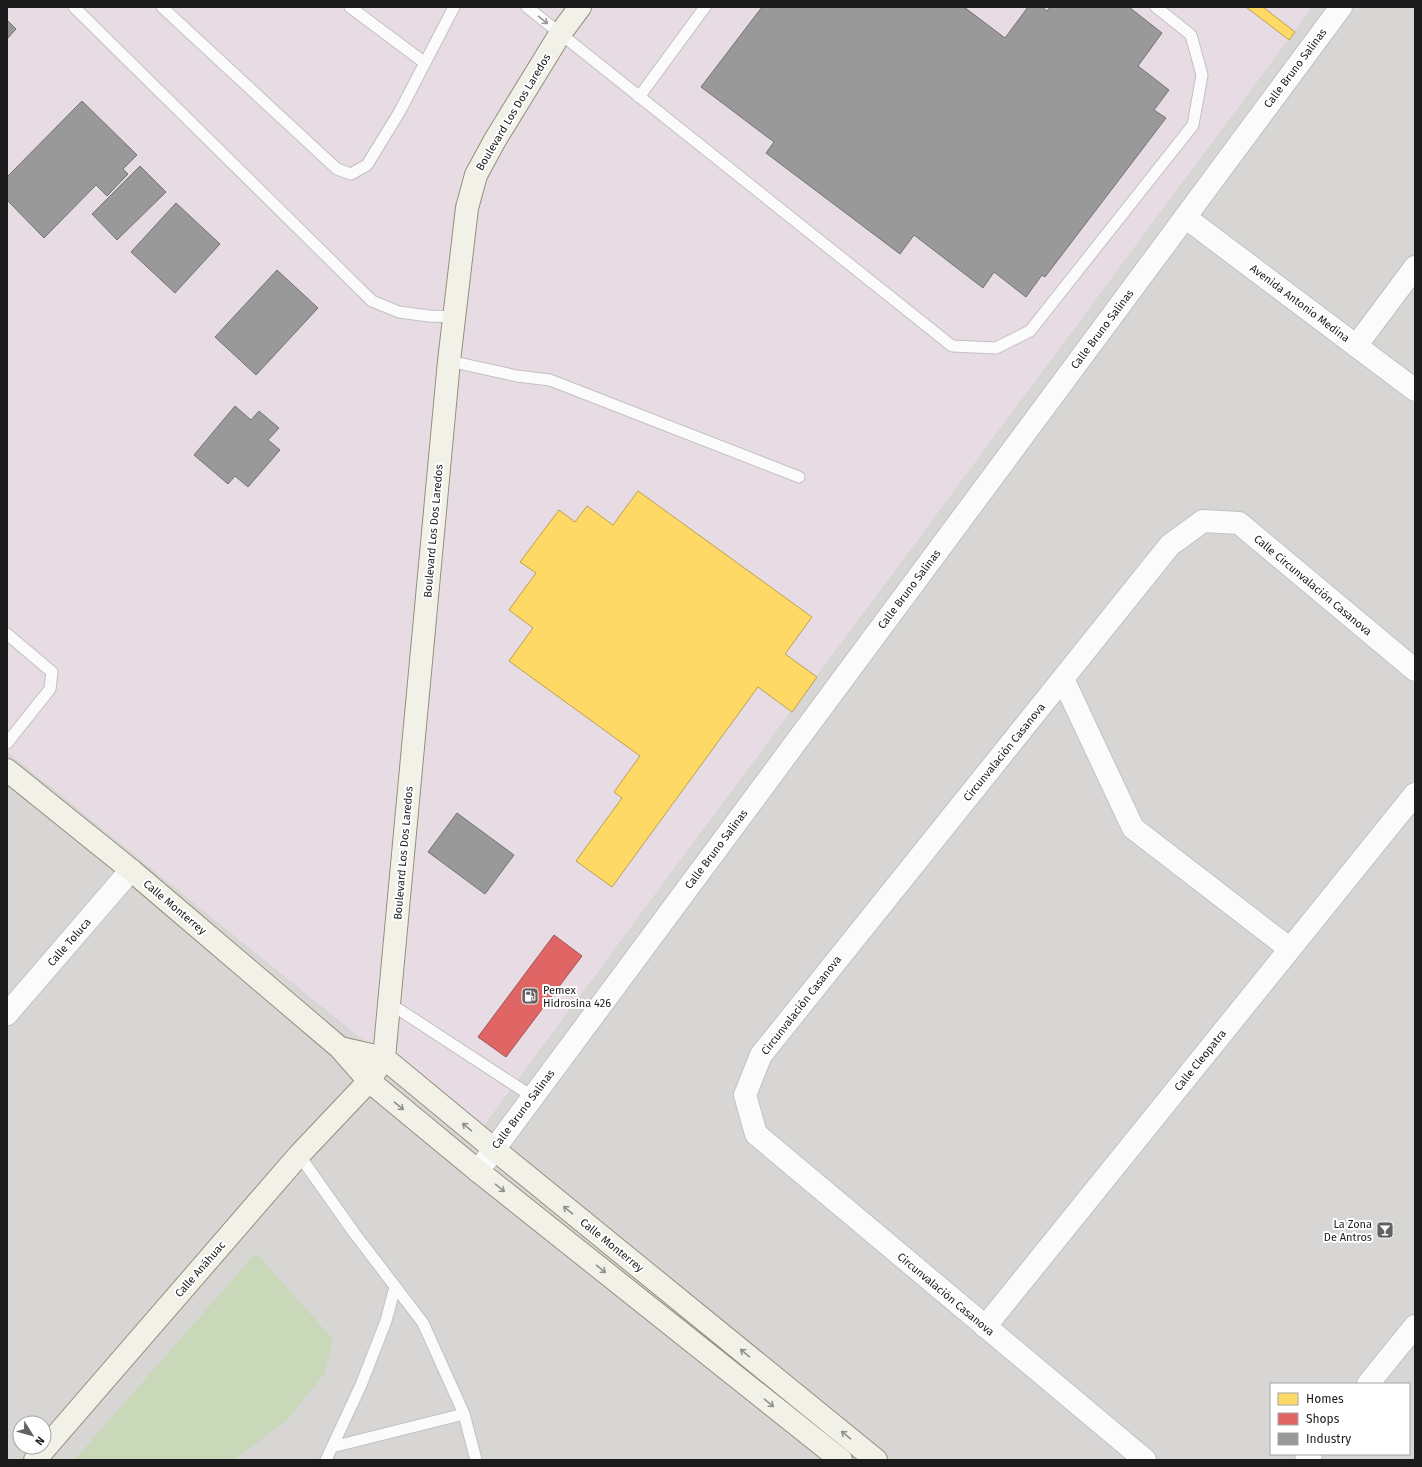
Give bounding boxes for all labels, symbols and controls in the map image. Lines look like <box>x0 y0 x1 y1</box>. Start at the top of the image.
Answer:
one-way arrow <box>538 16 549 25</box>
street label: Calle Bruno Salinas <box>1261 26 1329 111</box>
street label: Boulevard Los Dos Laredos <box>473 52 553 173</box>
street label: Avenida Antonio Medina <box>1247 262 1352 345</box>
street label: Calle Bruno Salinas <box>1068 287 1136 372</box>
street label: Boulevard Los Dos Laredos <box>421 464 446 598</box>
street label: Calle Circunvalación Casanova <box>1251 532 1374 638</box>
street label: Calle Bruno Salinas <box>875 547 943 632</box>
street label: Circunvalación Casanova <box>961 701 1048 804</box>
street label: Boulevard Los Dos Laredos <box>391 786 416 920</box>
street label: Calle Bruno Salinas <box>682 807 750 892</box>
street label: Calle Monterrey <box>141 877 209 938</box>
street label: Calle Toluca <box>45 916 94 969</box>
street label: Circunvalación Casanova <box>759 953 844 1058</box>
place label: Pemex Hidrosina 426 <box>543 984 611 1010</box>
fuel station icon: Pemex Hidrosina 426 <box>520 986 540 1006</box>
street label: Calle Cleopatra <box>1172 1027 1229 1094</box>
street label: Calle Bruno Salinas <box>489 1067 557 1152</box>
one-way arrow <box>394 1101 405 1110</box>
one-way arrow <box>462 1123 473 1132</box>
one-way arrow <box>494 1184 505 1193</box>
one-way arrow <box>562 1205 573 1214</box>
street label: Calle Monterrey <box>577 1216 647 1275</box>
place label: La Zona De Antros <box>1324 1218 1372 1244</box>
bar icon: La Zona De Antros <box>1375 1220 1395 1240</box>
street label: Calle Anáhuac <box>172 1239 228 1300</box>
street label: Circunvalación Casanova <box>895 1250 997 1339</box>
one-way arrow <box>596 1265 607 1274</box>
one-way arrow <box>739 1349 750 1358</box>
legend <box>1270 1383 1410 1455</box>
text: Homes <box>1306 1392 1344 1406</box>
one-way arrow <box>763 1398 774 1407</box>
text: Shops <box>1306 1412 1340 1426</box>
north arrow <box>12 1415 52 1455</box>
one-way arrow <box>840 1431 851 1440</box>
text: Industry <box>1306 1432 1351 1446</box>
text: N <box>32 1434 47 1448</box>

